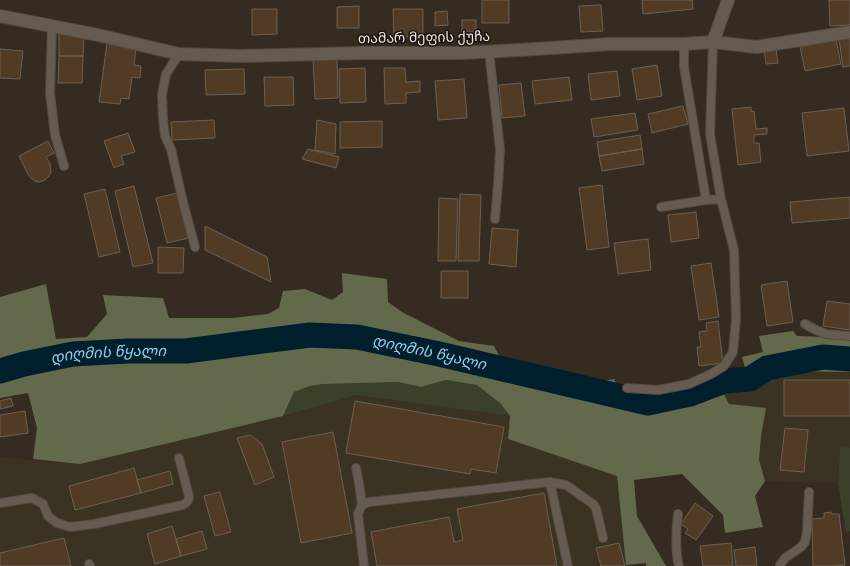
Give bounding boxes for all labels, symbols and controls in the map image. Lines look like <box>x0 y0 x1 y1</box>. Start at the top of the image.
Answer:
street label: თამარ მეფის ქუჩა <box>358 26 490 47</box>
water label: დიღმის წყალი <box>371 329 490 374</box>
water label: დიღმის წყალი <box>48 340 167 367</box>

